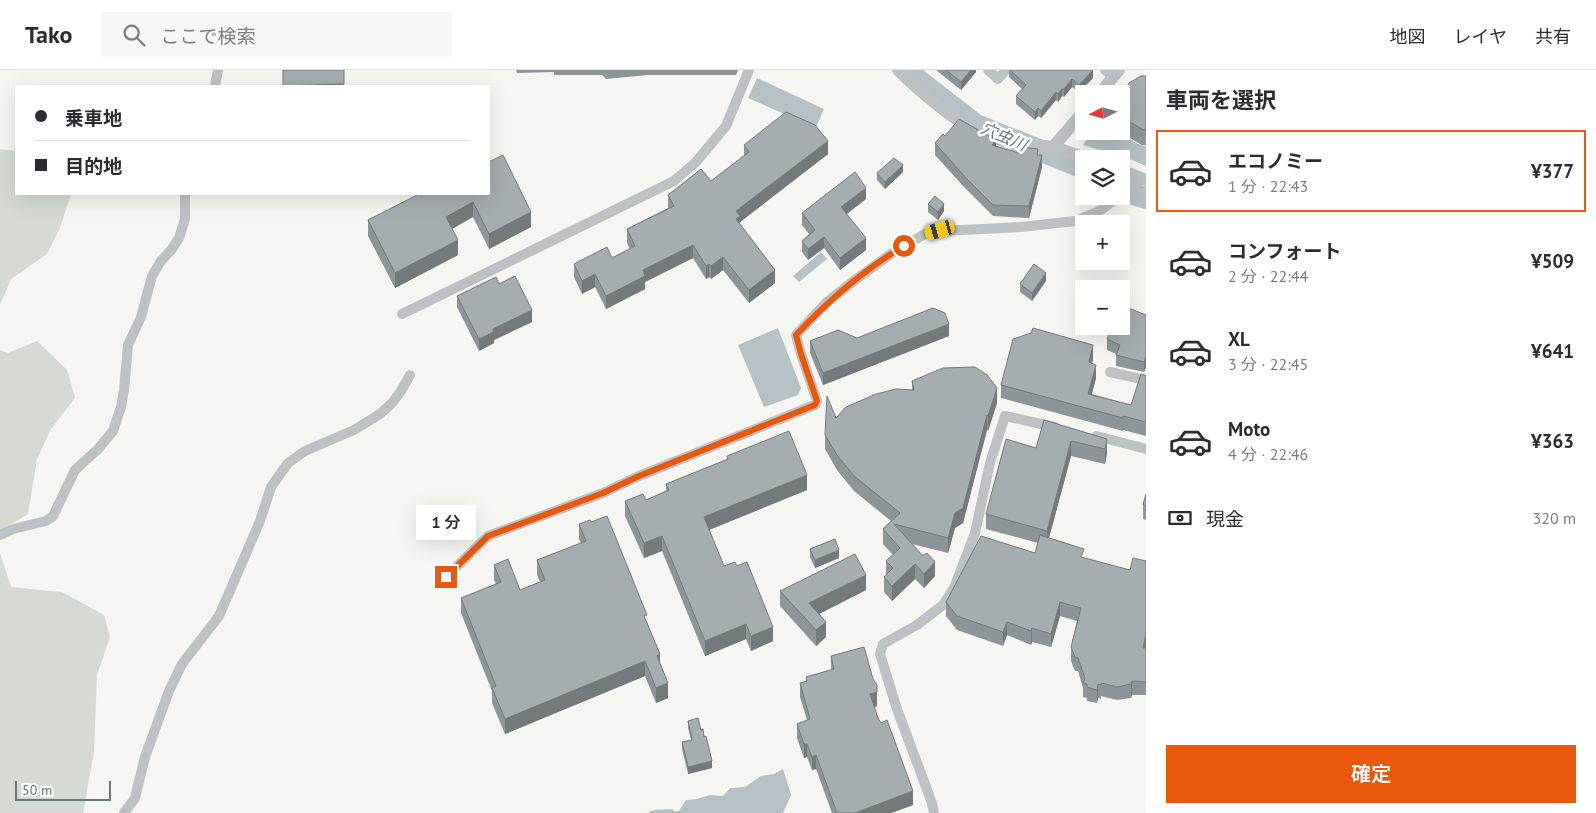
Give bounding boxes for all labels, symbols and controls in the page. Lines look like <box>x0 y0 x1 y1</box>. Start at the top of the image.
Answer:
search box <box>102 12 452 57</box>
text: Tako <box>25 19 72 50</box>
icon: search <box>120 21 148 49</box>
text: ここで検索 <box>160 24 255 48</box>
text: 地図 <box>1390 25 1426 48</box>
text: レイヤ <box>1454 25 1507 48</box>
text: 共有 <box>1535 25 1571 48</box>
north arrow <box>1075 85 1130 140</box>
map controls <box>1075 85 1130 335</box>
text: 車両を選択 <box>1166 86 1276 114</box>
text: 乗車地 <box>65 106 122 130</box>
water label: 穴虫川 <box>978 117 1032 155</box>
icon: car <box>1168 149 1213 194</box>
text: エコノミー <box>1228 149 1323 173</box>
button: layers <box>1075 150 1130 205</box>
text: 目的地 <box>65 154 122 178</box>
text: ¥377 <box>1531 159 1574 183</box>
text: 1 分 · 22:43 <box>1228 176 1308 196</box>
button: + <box>1075 215 1130 270</box>
car <box>923 219 956 241</box>
route start <box>893 235 915 257</box>
icon: car <box>1168 239 1213 284</box>
text: コンフォート <box>1228 239 1341 263</box>
text: ¥509 <box>1531 249 1574 273</box>
text: 2 分 · 22:44 <box>1228 266 1308 286</box>
button: − <box>1075 280 1130 335</box>
text: XL <box>1228 327 1250 351</box>
icon: car <box>1168 329 1213 374</box>
text: ¥641 <box>1531 339 1574 363</box>
text: 3 分 · 22:45 <box>1228 354 1308 374</box>
text: Moto <box>1228 417 1270 441</box>
icon: car <box>1168 419 1213 464</box>
text: ¥363 <box>1531 429 1574 453</box>
text: 4 分 · 22:46 <box>1228 444 1308 464</box>
callout: 1 分 <box>416 504 476 540</box>
icon: cash <box>1166 504 1194 532</box>
text: 現金 <box>1206 507 1244 531</box>
text: 320 m <box>1533 508 1576 528</box>
text: 1 分 <box>431 512 461 532</box>
route end <box>435 566 457 588</box>
button: 確定 <box>1166 745 1576 803</box>
scale bar <box>15 778 111 801</box>
text: 50 m <box>22 781 52 799</box>

